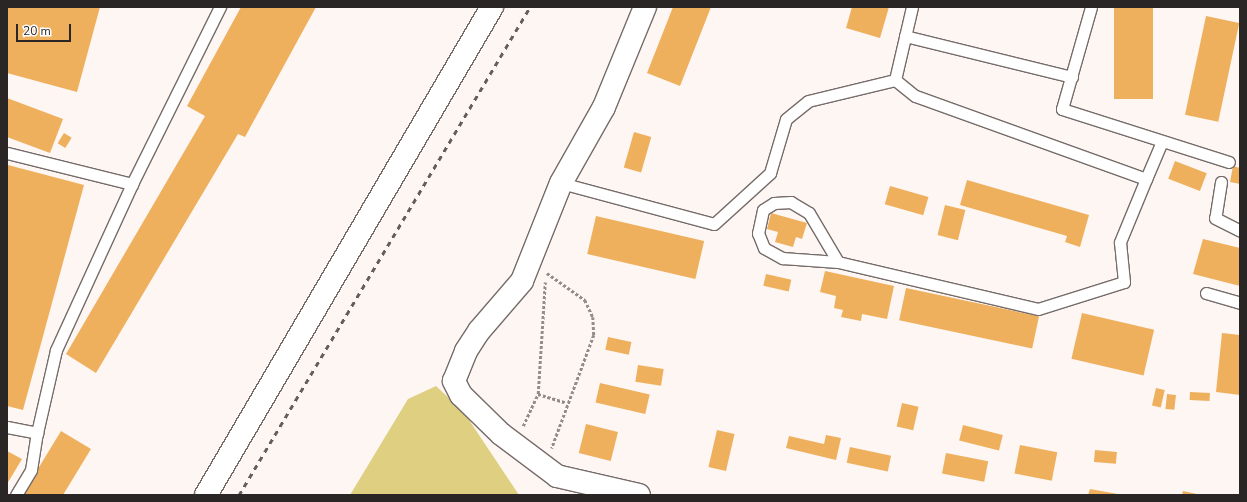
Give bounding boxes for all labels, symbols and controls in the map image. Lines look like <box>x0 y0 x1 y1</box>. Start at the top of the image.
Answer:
scale bar <box>18 16 73 42</box>
text: 20 m <box>23 23 51 39</box>

